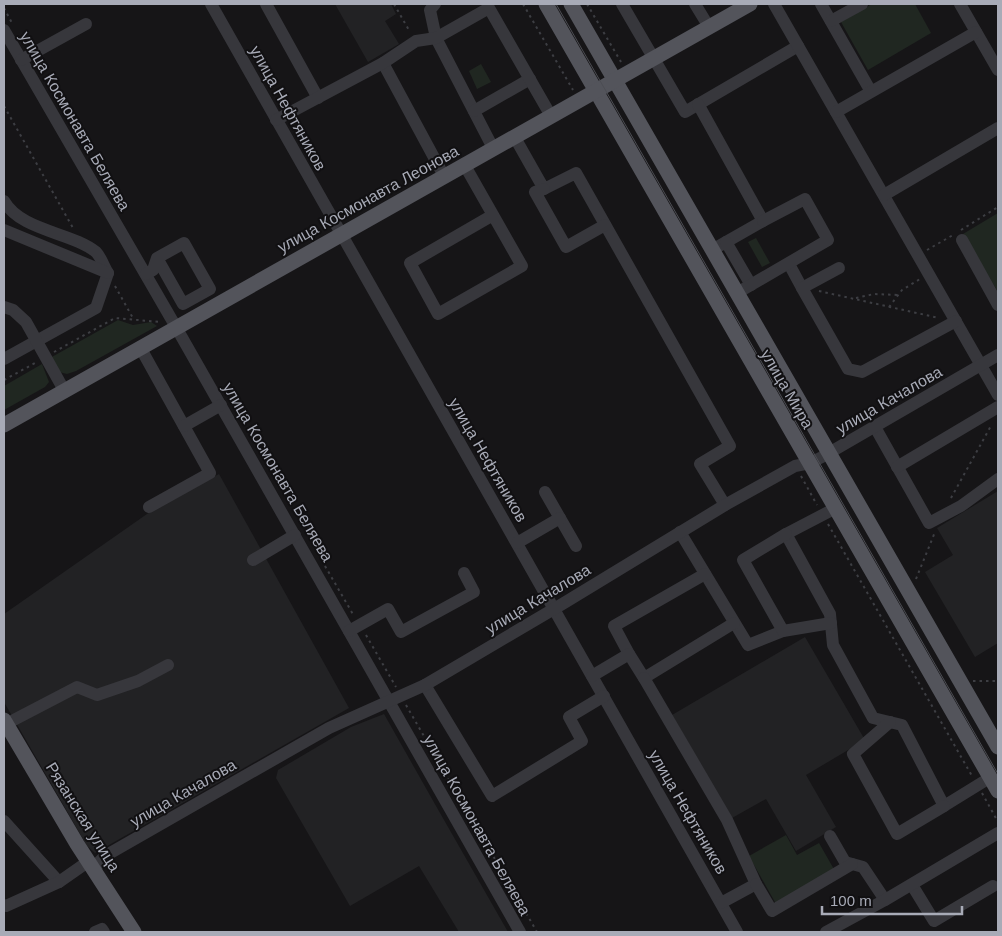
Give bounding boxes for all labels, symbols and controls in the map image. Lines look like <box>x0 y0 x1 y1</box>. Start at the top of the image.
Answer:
street label: улица Космонавта Беляева <box>17 28 133 214</box>
street label: улица Нефтяников <box>247 43 329 173</box>
street label: улица Космонавта Леонова <box>275 142 461 256</box>
street label: улица Мира <box>758 346 817 432</box>
street label: улица Качалова <box>833 363 945 437</box>
street label: улица Космонавта Беляева <box>220 379 336 565</box>
street label: улица Нефтяников <box>446 395 530 525</box>
street label: улица Качалова <box>483 561 594 637</box>
street label: улица Космонавта Беляева <box>420 732 534 918</box>
street label: улица Нефтяников <box>646 747 730 877</box>
street label: улица Качалова <box>127 756 239 830</box>
street label: Рязанская улица <box>43 759 123 875</box>
scale bar <box>822 884 962 916</box>
text: 100 m <box>830 892 872 909</box>

